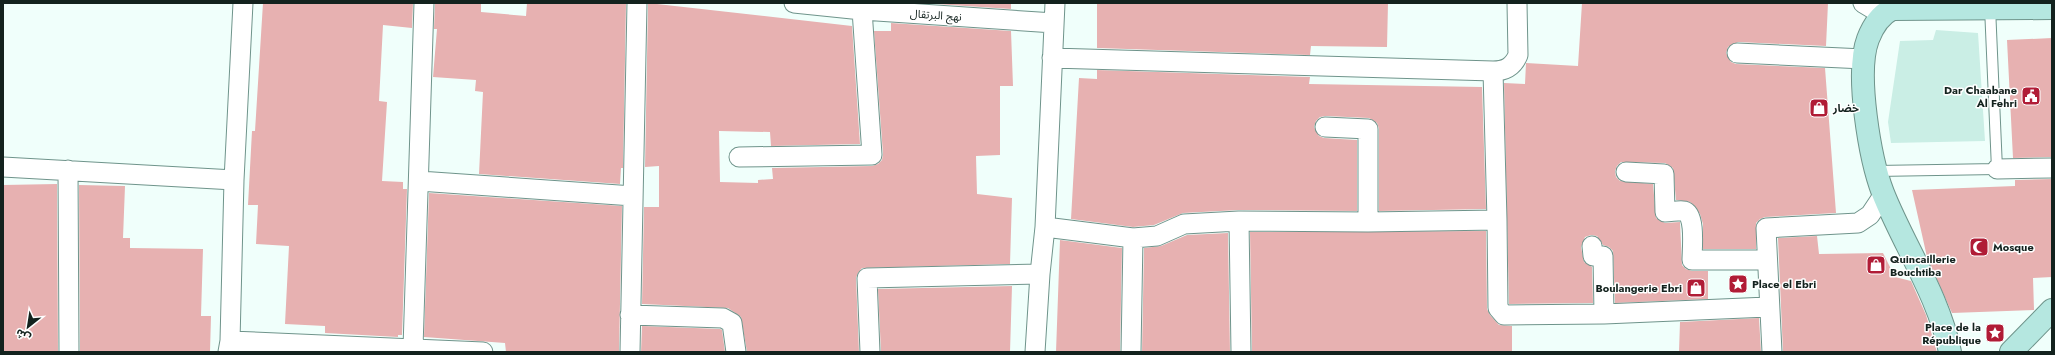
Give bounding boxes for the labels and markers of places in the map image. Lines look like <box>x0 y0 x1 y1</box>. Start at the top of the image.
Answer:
place label: Dar Chaabane Al Fehri <box>1944 82 2017 111</box>
public building icon: Dar Chaabane Al Fehri <box>2020 85 2042 107</box>
shop icon: خضار <box>1808 97 1830 119</box>
place label: خضار <box>1832 100 1859 116</box>
mosque icon: Mosque <box>1968 236 1990 258</box>
place label: Mosque <box>1993 239 2034 255</box>
place label: Quincaillerie Bouchtiba <box>1890 251 1956 280</box>
shop icon: Quincaillerie Bouchtiba <box>1865 254 1887 276</box>
place icon: Place el Ebri <box>1727 273 1749 295</box>
place label: Place el Ebri <box>1752 276 1816 292</box>
shop icon: Boulangerie Ebri <box>1685 277 1707 299</box>
place label: Boulangerie Ebri <box>1596 280 1682 296</box>
place label: Place de la République <box>1922 319 1981 348</box>
place icon: Place de la République <box>1984 322 2006 344</box>

